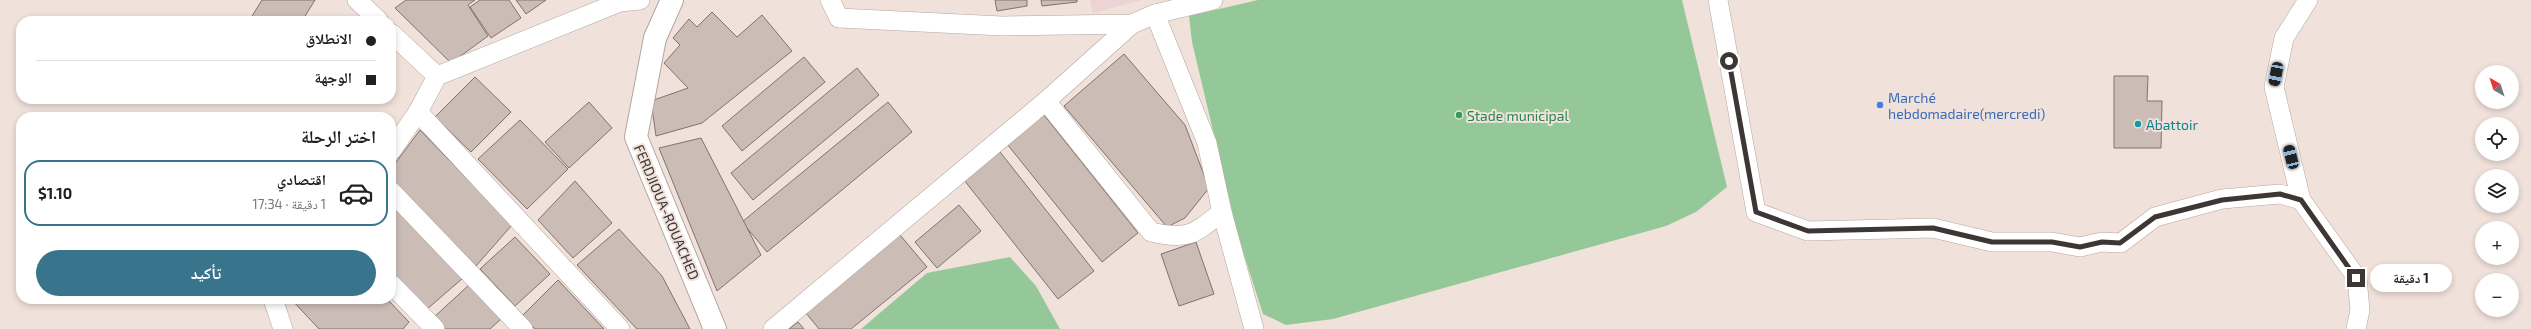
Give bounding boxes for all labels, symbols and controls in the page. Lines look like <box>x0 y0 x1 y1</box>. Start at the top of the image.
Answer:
text: الانطلاق <box>306 29 352 47</box>
route start <box>1720 52 1738 70</box>
car <box>2268 61 2284 87</box>
north arrow <box>2475 65 2519 109</box>
map controls <box>2475 65 2519 317</box>
text: الوجهة <box>314 68 352 86</box>
place label: Marché hebdomadaire(mercredi) <box>1888 89 2045 122</box>
marker: Marché hebdomadaire(mercredi) <box>1875 100 1885 110</box>
place label: Stade municipal <box>1467 107 1569 124</box>
marker: Stade municipal <box>1454 110 1464 120</box>
place label: Abattoir <box>2146 116 2198 133</box>
button: locate <box>2475 117 2519 161</box>
marker: Abattoir <box>2133 119 2143 129</box>
text: اختر الرحلة <box>301 125 376 147</box>
street label: FERDJIOUA-ROUACHED <box>631 142 703 282</box>
car <box>2282 144 2300 170</box>
button: layers <box>2475 169 2519 213</box>
text: اقتصادي <box>277 170 326 188</box>
icon: car <box>338 175 374 211</box>
text: $1.10 <box>38 184 72 202</box>
text: 1 دقيقة · 17:34 <box>252 196 326 212</box>
button: + <box>2475 221 2519 265</box>
button: تأكيد <box>36 250 376 296</box>
callout: 1 دقيقة <box>2370 264 2452 292</box>
route end <box>2347 269 2365 287</box>
text: 1 دقيقة <box>2393 270 2429 286</box>
button: − <box>2475 273 2519 317</box>

